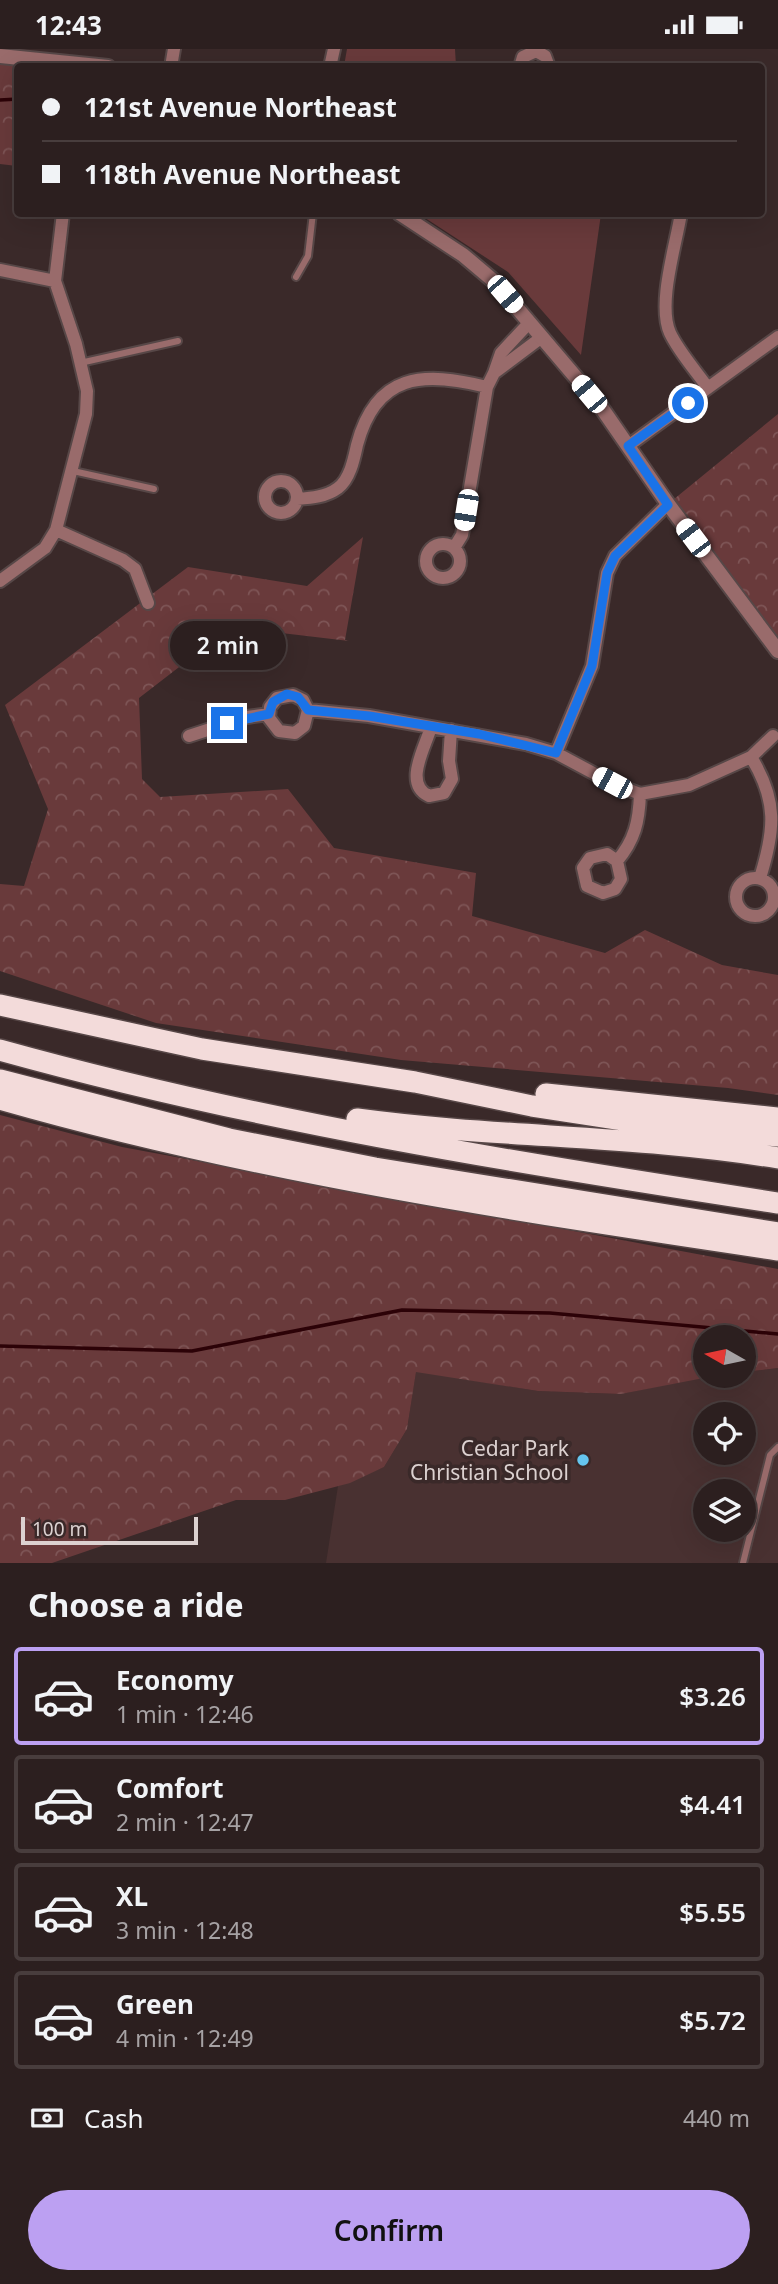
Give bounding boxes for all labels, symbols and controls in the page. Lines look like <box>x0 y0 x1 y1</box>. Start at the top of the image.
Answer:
text: 12:43 <box>35 7 102 43</box>
text: 121st Avenue Northeast <box>84 89 397 125</box>
text: 118th Avenue Northeast <box>84 156 401 192</box>
car <box>484 271 527 317</box>
car <box>568 371 611 417</box>
route start <box>672 387 704 419</box>
car <box>453 488 480 532</box>
car <box>672 515 715 561</box>
callout: 2 min <box>169 621 285 671</box>
text: 2 min <box>197 629 259 661</box>
route end <box>211 707 243 739</box>
car <box>589 764 636 802</box>
north arrow <box>693 1325 756 1388</box>
map controls <box>693 1325 756 1542</box>
button: locate <box>693 1402 756 1465</box>
place label: Cedar Park Christian School <box>410 1434 570 1486</box>
marker: Cedar Park Christian School <box>575 1452 591 1468</box>
button: layers <box>693 1479 756 1542</box>
scale bar <box>21 1514 198 1546</box>
text: 100 m <box>32 1516 87 1542</box>
text: Choose a ride <box>28 1583 244 1626</box>
text: Economy <box>116 1662 234 1698</box>
icon: car <box>32 1665 95 1728</box>
text: $3.26 <box>679 1678 746 1714</box>
text: 1 min · 12:46 <box>116 1698 254 1730</box>
text: Comfort <box>116 1770 224 1806</box>
icon: car <box>32 1773 95 1836</box>
text: $4.41 <box>679 1786 746 1822</box>
text: 2 min · 12:47 <box>116 1806 254 1838</box>
text: XL <box>116 1878 148 1914</box>
icon: car <box>32 1881 95 1944</box>
text: $5.55 <box>679 1894 746 1930</box>
text: 3 min · 12:48 <box>116 1914 254 1946</box>
text: Green <box>116 1986 194 2022</box>
icon: car <box>32 1989 95 2052</box>
text: $5.72 <box>679 2002 746 2038</box>
text: 4 min · 12:49 <box>116 2022 254 2054</box>
icon: cash <box>28 2099 66 2137</box>
text: Cash <box>84 2100 144 2136</box>
text: 440 m <box>683 2102 750 2134</box>
button: Confirm <box>28 2190 750 2270</box>

